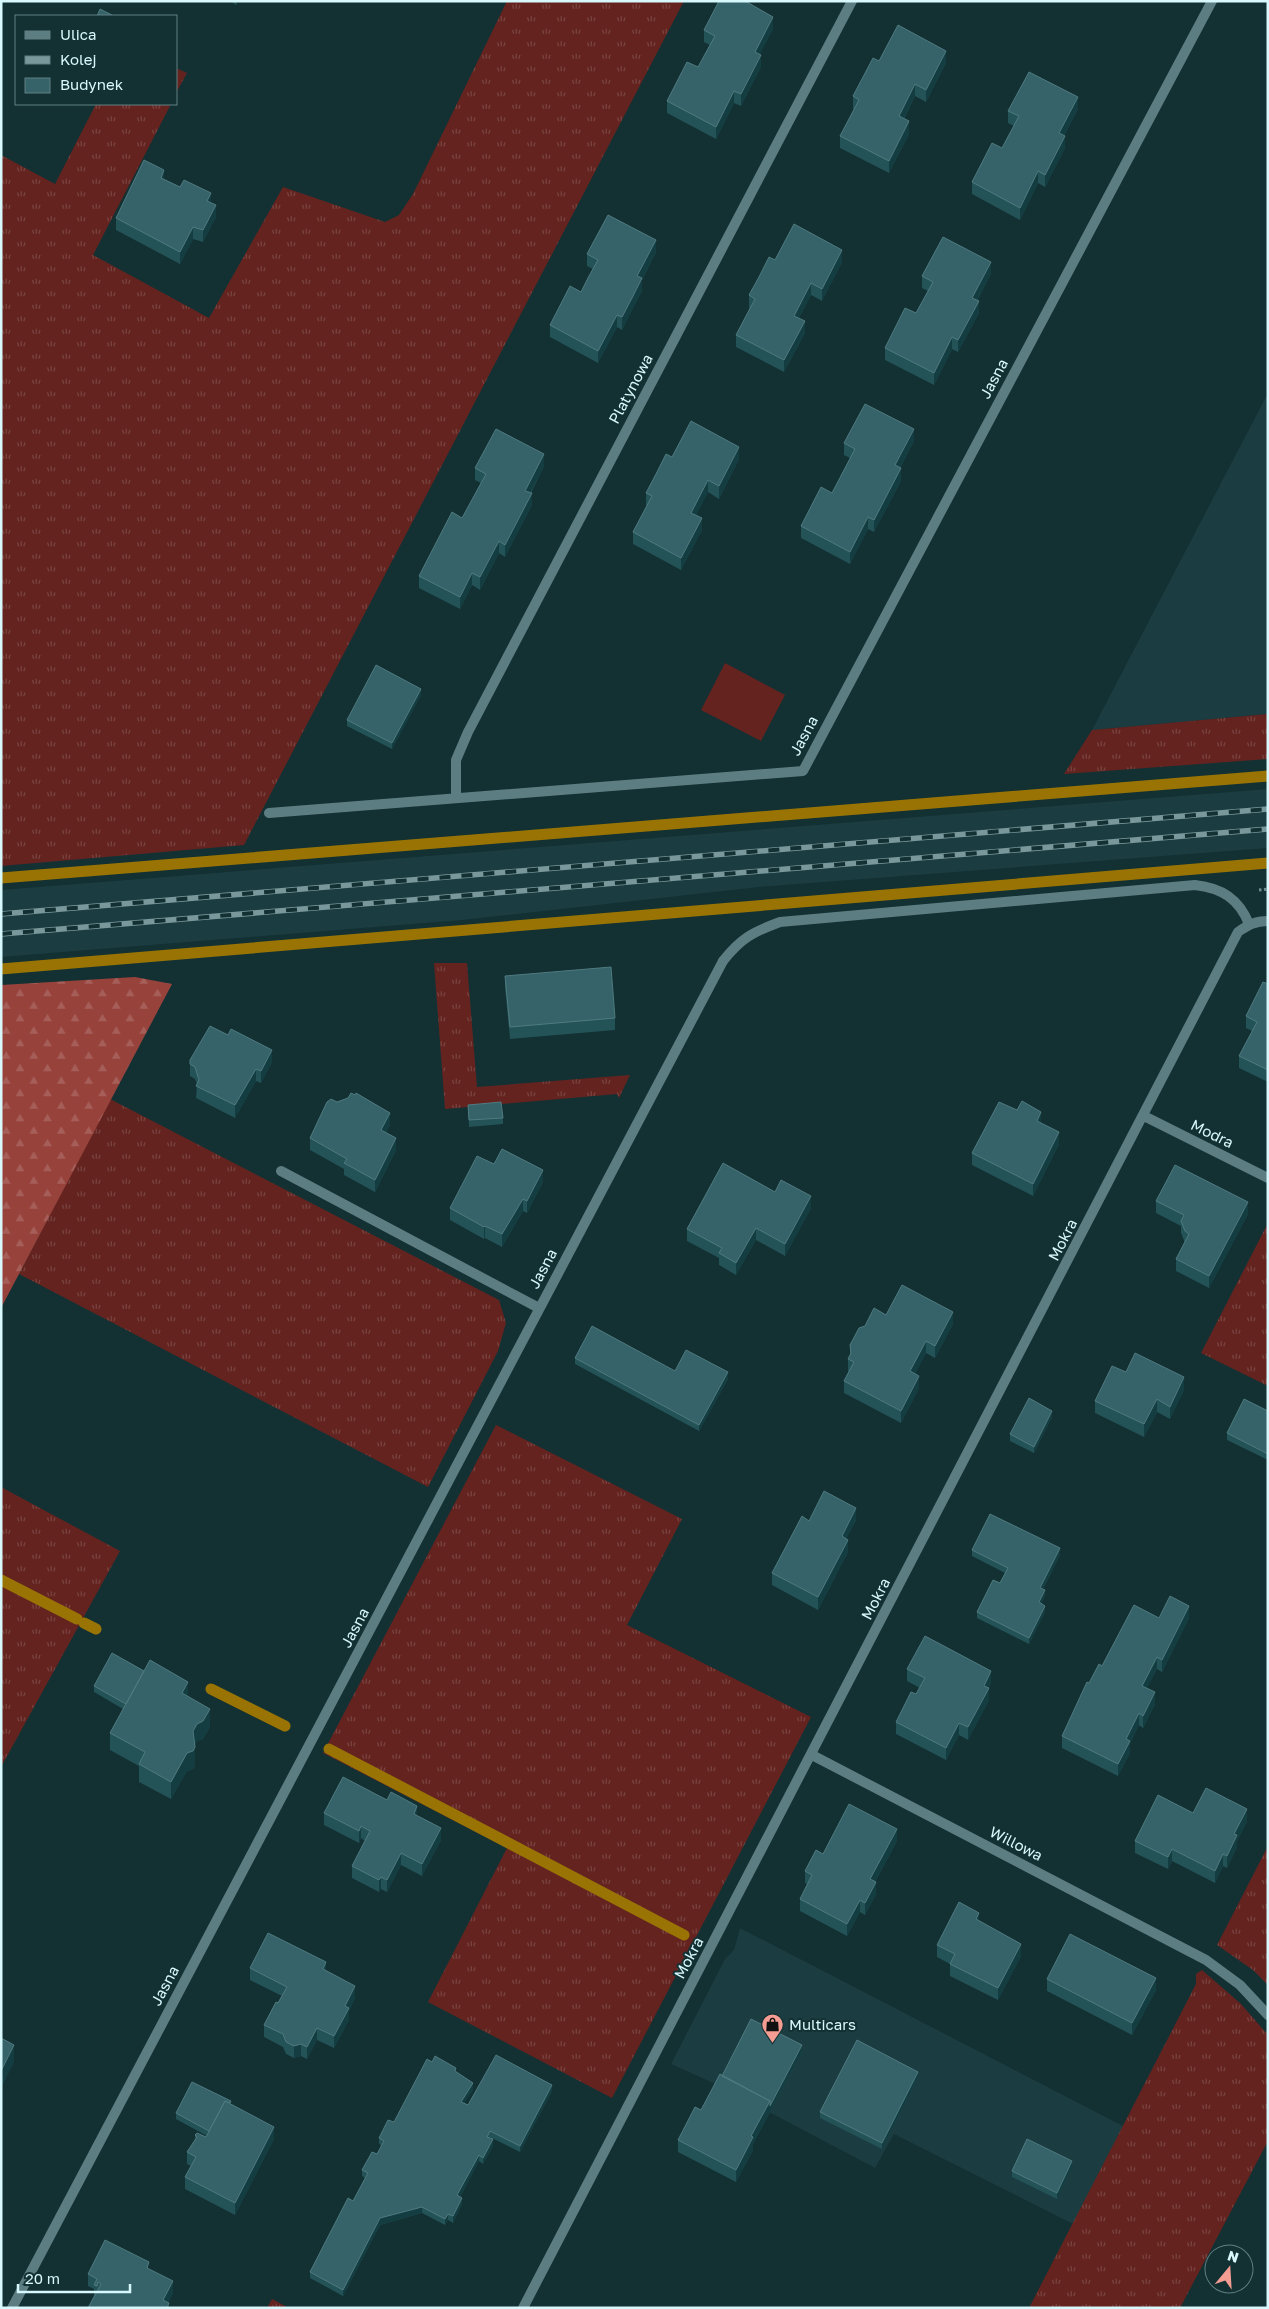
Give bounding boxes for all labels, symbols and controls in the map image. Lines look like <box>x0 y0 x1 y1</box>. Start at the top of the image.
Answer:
legend <box>15 15 178 105</box>
text: Ulica <box>60 25 96 43</box>
text: Kolej <box>60 50 96 68</box>
text: Budynek <box>60 75 124 93</box>
street label: Platynowa <box>604 351 656 426</box>
street label: Jasna <box>975 356 1011 401</box>
street label: Jasna <box>785 713 821 758</box>
street label: Modra <box>1188 1115 1237 1151</box>
street label: Mokra <box>1044 1216 1080 1263</box>
street label: Jasna <box>524 1246 560 1291</box>
street label: Mokra <box>857 1575 893 1622</box>
street label: Jasna <box>336 1605 372 1650</box>
street label: Willowa <box>987 1822 1046 1864</box>
street label: Mokra <box>670 1934 707 1981</box>
street label: Jasna <box>146 1963 182 2008</box>
shop icon: Multicars <box>761 2013 785 2044</box>
place label: Multicars <box>789 2015 856 2033</box>
north arrow <box>1204 2244 1254 2294</box>
text: N <box>1225 2246 1241 2266</box>
scale bar <box>18 2262 130 2294</box>
text: 20 m <box>25 2269 60 2287</box>

